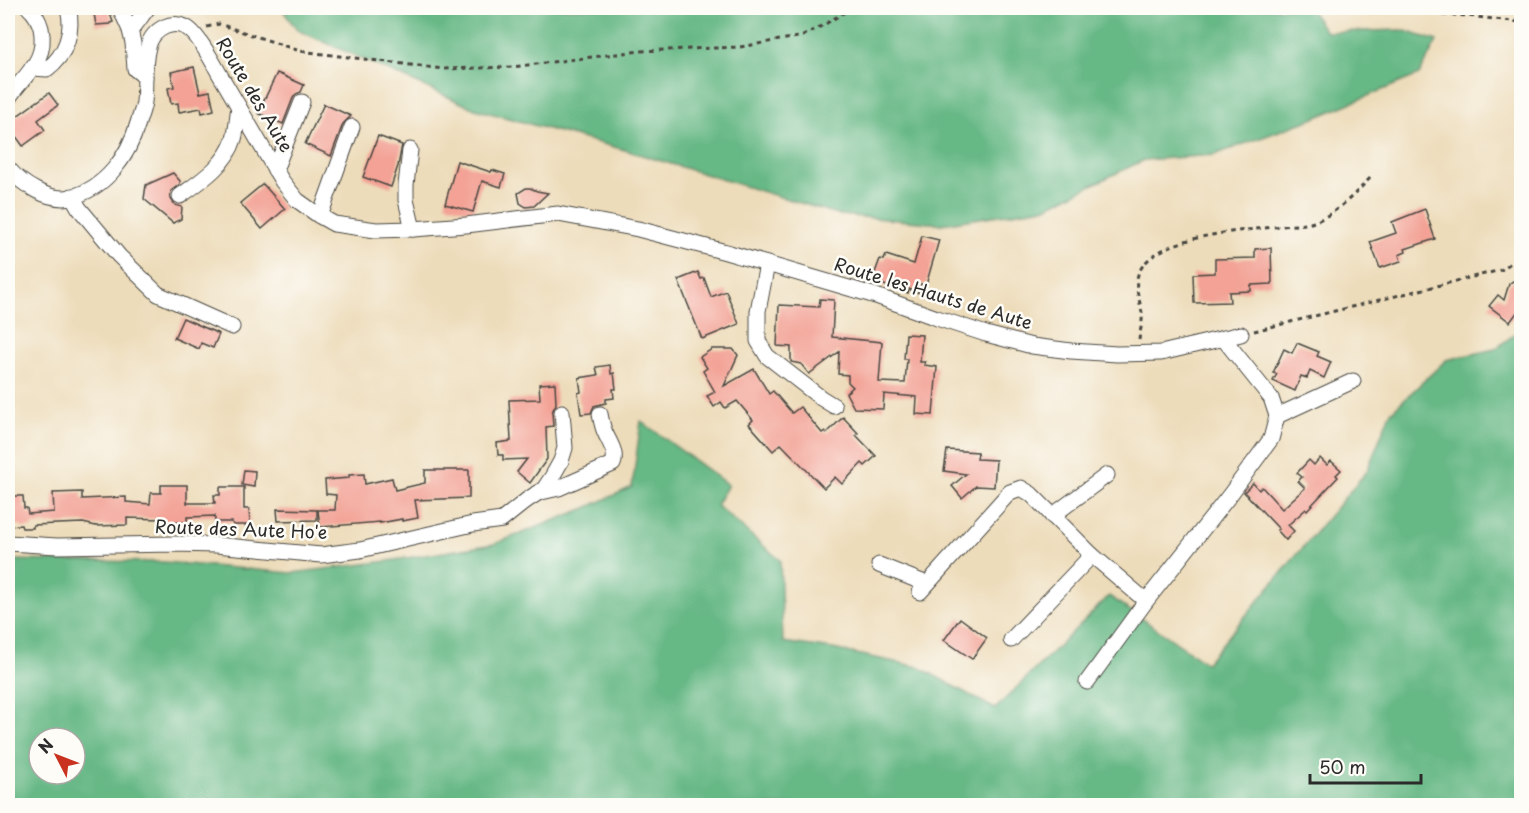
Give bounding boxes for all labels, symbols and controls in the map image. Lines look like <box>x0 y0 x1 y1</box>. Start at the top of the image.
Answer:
street label: Route des Aute <box>210 31 300 157</box>
street label: Route les Hauts de Aute <box>831 250 1036 336</box>
street label: Route des Aute Ho'e <box>154 512 328 545</box>
north arrow <box>27 726 87 786</box>
text: N <box>32 733 58 758</box>
scale bar <box>1310 747 1421 785</box>
text: 50 m <box>1319 753 1366 780</box>

